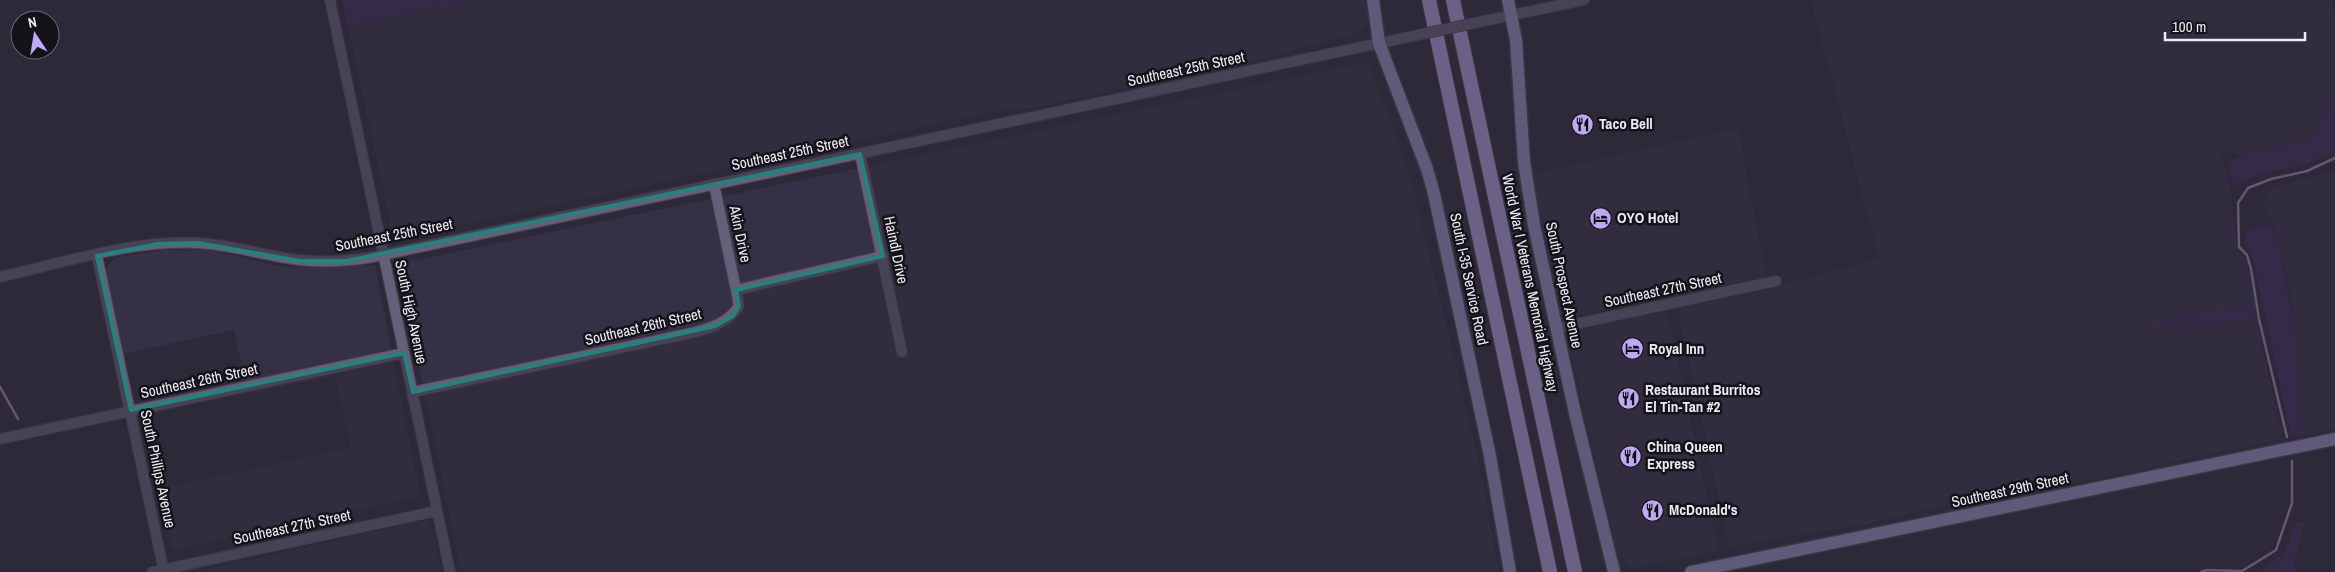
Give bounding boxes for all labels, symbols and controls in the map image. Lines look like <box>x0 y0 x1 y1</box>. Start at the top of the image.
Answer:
north arrow <box>10 10 60 60</box>
scale bar <box>2165 10 2305 42</box>
text: N <box>26 13 38 32</box>
text: 100 m <box>2172 16 2206 37</box>
street label: Southeast 25th Street <box>1126 46 1247 91</box>
restaurant icon: Taco Bell <box>1571 112 1595 136</box>
place label: Taco Bell <box>1599 113 1653 134</box>
street label: Southeast 25th Street <box>730 130 851 175</box>
street label: World War I Veterans Memorial Highway <box>1497 172 1564 395</box>
street label: Akin Drive <box>724 203 757 264</box>
hotel icon: OYO Hotel <box>1589 206 1613 230</box>
place label: OYO Hotel <box>1617 207 1679 228</box>
street label: South I-35 Service Road <box>1445 211 1494 347</box>
street label: Southeast 25th Street <box>333 213 455 256</box>
street label: Haindl Drive <box>879 214 914 286</box>
street label: South Prospect Avenue <box>1541 220 1588 350</box>
street label: South High Avenue <box>390 258 433 366</box>
street label: Southeast 27th Street <box>1603 267 1724 312</box>
street label: Southeast 26th Street <box>583 303 704 350</box>
hotel icon: Royal Inn <box>1621 337 1645 361</box>
place label: Royal Inn <box>1649 338 1704 359</box>
street label: Southeast 26th Street <box>139 358 260 403</box>
place label: Restaurant Burritos El Tin-Tan #2 <box>1645 379 1761 417</box>
restaurant icon: Restaurant Burritos El Tin-Tan #2 <box>1617 387 1641 411</box>
street label: South Phillips Avenue <box>136 408 181 530</box>
place label: China Queen Express <box>1647 436 1723 474</box>
restaurant icon: China Queen Express <box>1619 444 1643 468</box>
street label: Southeast 29th Street <box>1950 467 2071 512</box>
restaurant icon: McDonald's <box>1641 498 1665 522</box>
place label: McDonald's <box>1669 499 1738 520</box>
street label: Southeast 27th Street <box>232 504 353 549</box>

